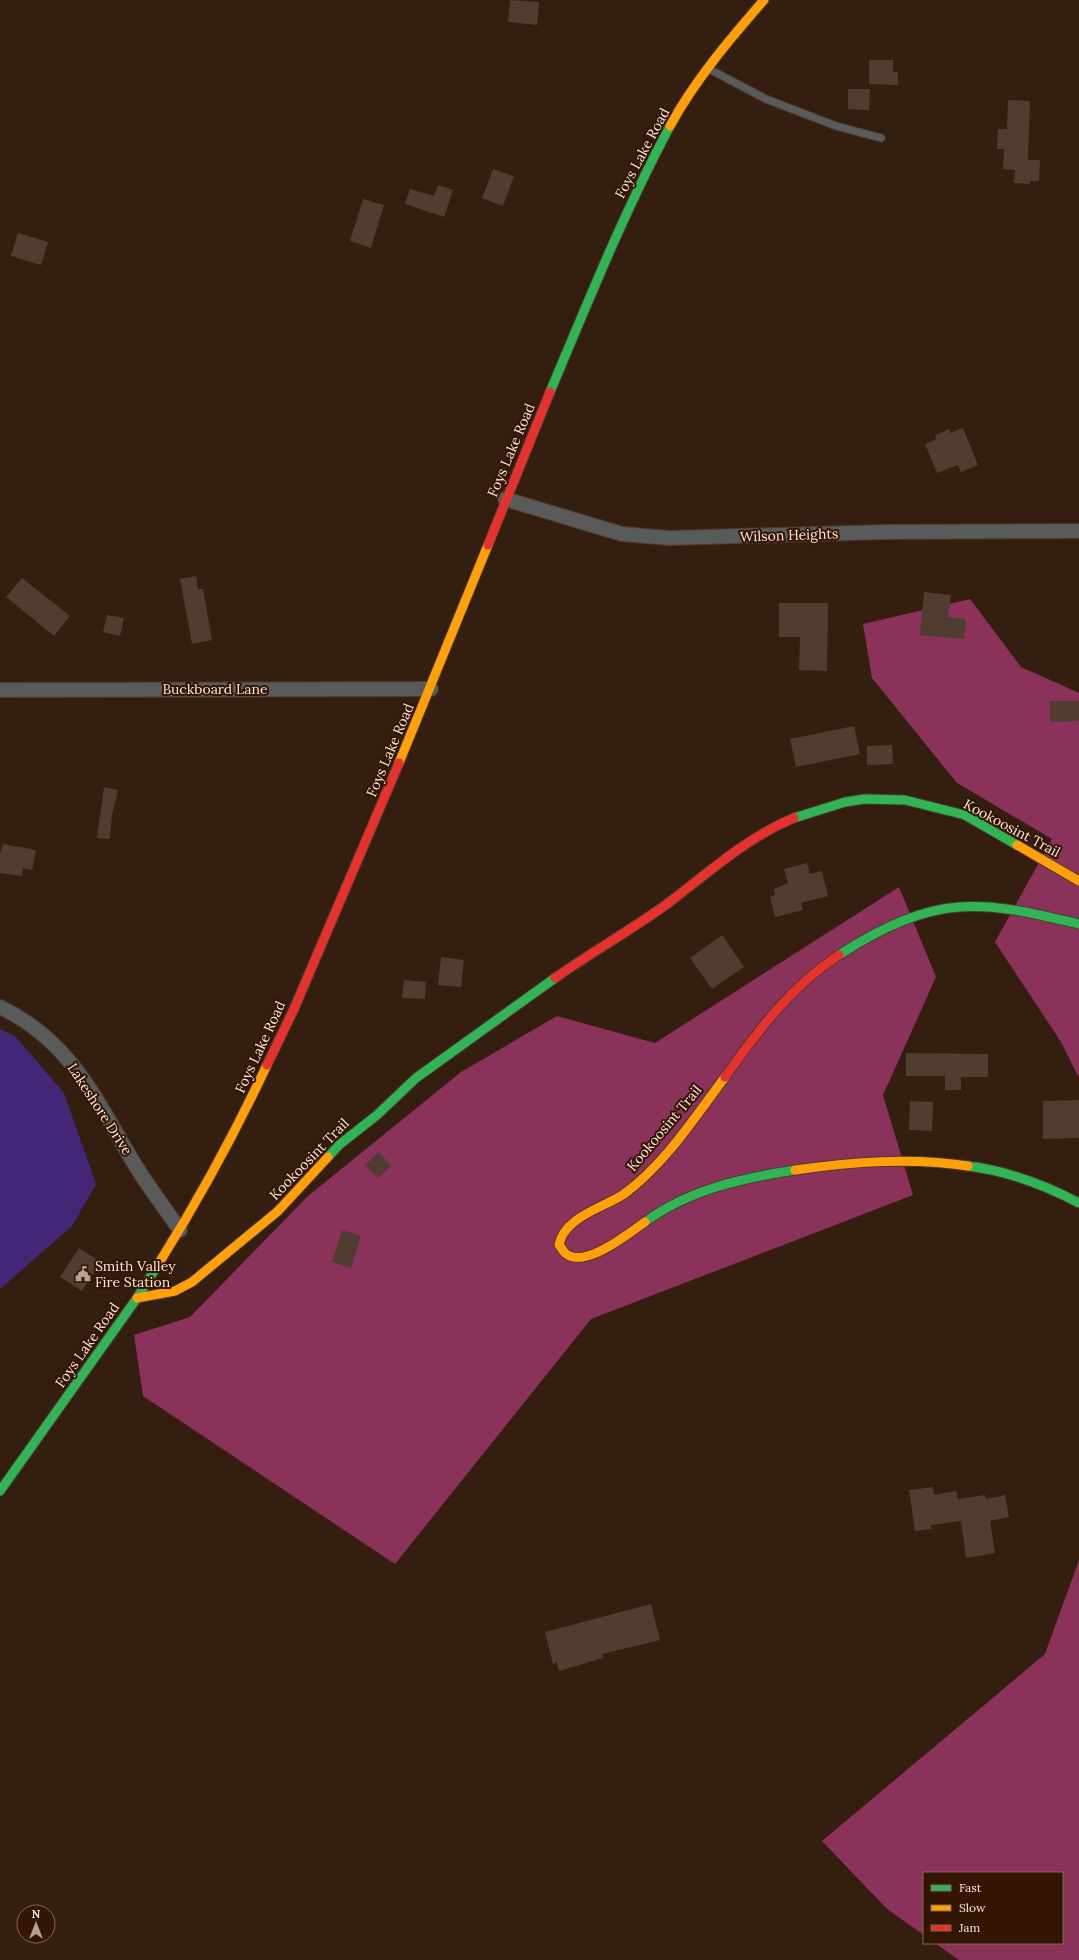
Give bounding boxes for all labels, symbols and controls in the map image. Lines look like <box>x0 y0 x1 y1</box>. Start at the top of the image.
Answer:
street label: Foys Lake Road <box>611 105 673 201</box>
street label: Foys Lake Road <box>483 401 539 499</box>
street label: Wilson Heights <box>739 524 839 546</box>
street label: Buckboard Lane <box>162 680 268 698</box>
street label: Foys Lake Road <box>362 701 418 799</box>
street label: Kookoosint Trail <box>960 795 1064 861</box>
street label: Foys Lake Road <box>231 998 289 1096</box>
street label: Lakeshore Drive <box>64 1060 137 1159</box>
street label: Kookoosint Trail <box>623 1081 705 1175</box>
street label: Kookoosint Trail <box>265 1114 353 1204</box>
place label: Smith Valley Fire Station <box>95 1257 176 1291</box>
public building icon: Smith Valley Fire Station <box>74 1265 92 1283</box>
street label: Foys Lake Road <box>51 1299 123 1391</box>
legend <box>923 1872 1063 1944</box>
text: Fast <box>959 1880 982 1895</box>
text: Slow <box>959 1900 986 1915</box>
north arrow <box>16 1904 56 1944</box>
text: N <box>32 1907 41 1921</box>
text: Jam <box>958 1920 980 1935</box>

